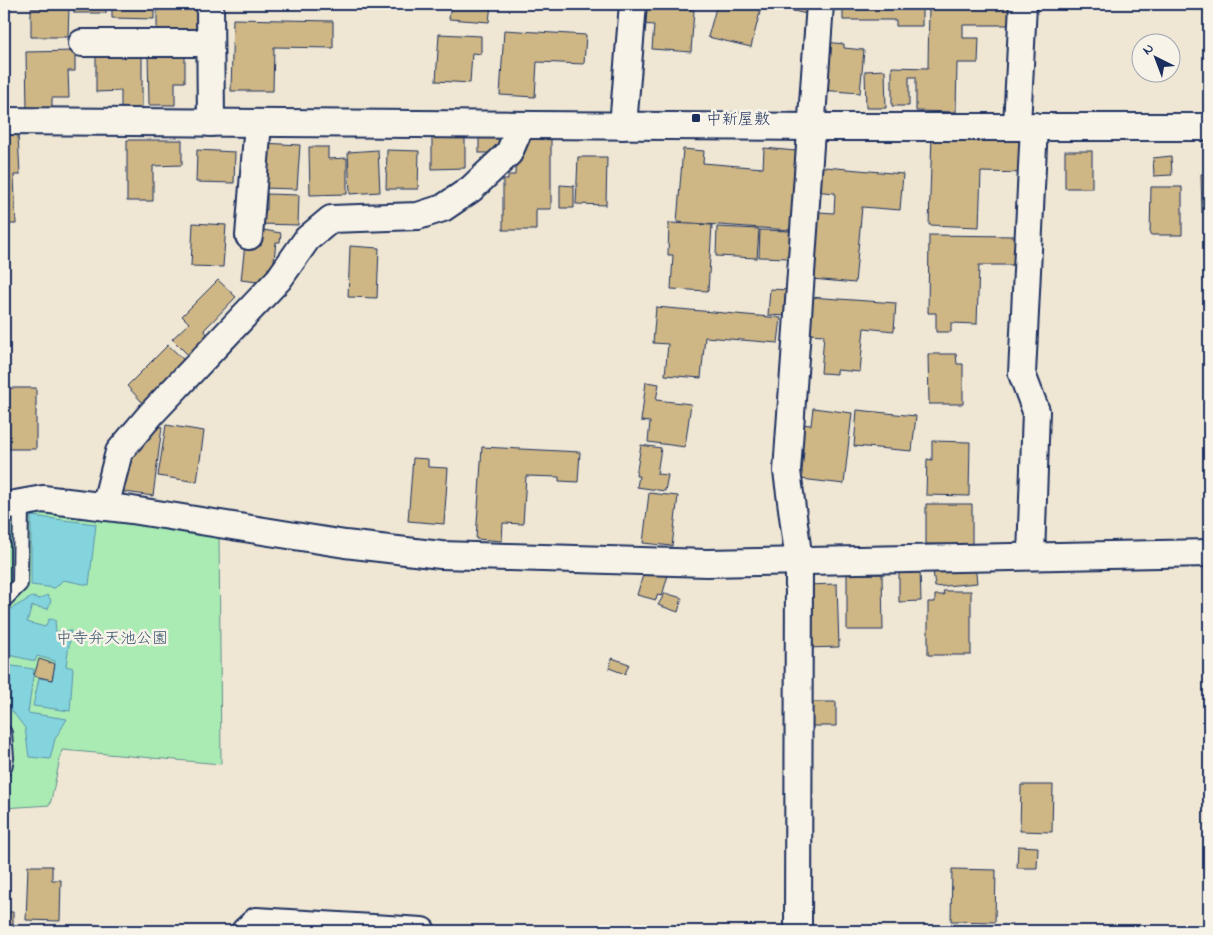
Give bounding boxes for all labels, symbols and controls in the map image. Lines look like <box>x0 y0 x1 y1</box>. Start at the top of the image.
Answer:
north arrow <box>1130 32 1180 82</box>
text: N <box>1138 38 1159 60</box>
place label: 中新屋敷 <box>706 108 770 132</box>
marker: 中新屋敷 <box>690 112 702 124</box>
park label: 中寺弁天池公園 <box>56 627 168 651</box>

